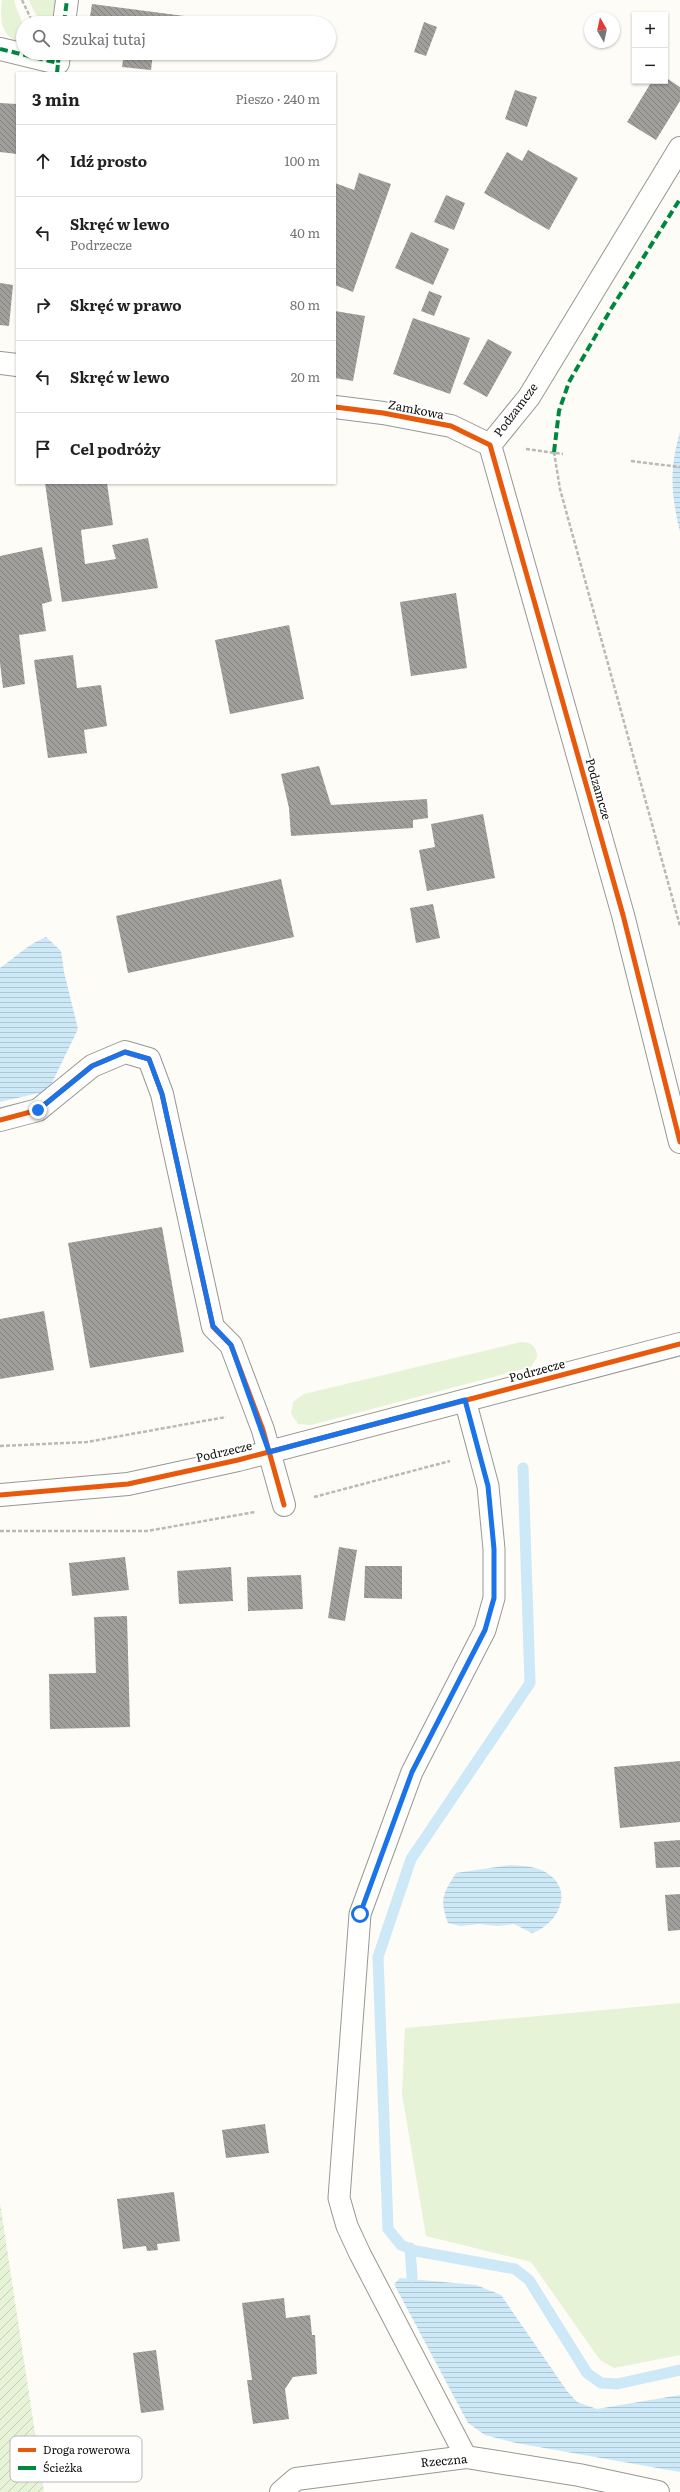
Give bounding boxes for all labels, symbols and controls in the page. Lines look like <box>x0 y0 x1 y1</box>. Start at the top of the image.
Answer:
north arrow <box>584 12 620 48</box>
map controls <box>632 12 668 84</box>
button: + <box>632 12 668 48</box>
search box <box>16 16 336 60</box>
icon: search <box>30 27 52 49</box>
text: Szukaj tutaj <box>62 27 146 50</box>
button: − <box>632 48 668 84</box>
text: 3 min <box>32 86 80 111</box>
text: Pieszo · 240 m <box>236 89 320 108</box>
text: Idź prosto <box>70 149 147 172</box>
icon: ahead <box>32 150 54 172</box>
text: 100 m <box>284 151 320 170</box>
text: Skręć w lewo <box>70 212 170 235</box>
icon: left <box>32 222 54 244</box>
text: 40 m <box>290 223 320 242</box>
text: Podrzecze <box>70 235 132 254</box>
text: Skręć w prawo <box>70 293 182 316</box>
icon: right <box>32 294 54 316</box>
text: 80 m <box>290 295 320 314</box>
text: Skręć w lewo <box>70 365 170 388</box>
icon: left <box>32 366 54 388</box>
text: 20 m <box>291 367 320 386</box>
street label: Podzamcze <box>489 379 541 440</box>
street label: Zamkowa <box>387 395 446 423</box>
text: Cel podróży <box>70 437 161 460</box>
icon: arrive <box>32 438 54 460</box>
street label: Podzamcze <box>582 756 616 822</box>
route end <box>29 1101 47 1119</box>
street label: Podrzecze <box>507 1354 567 1386</box>
street label: Podrzecze <box>194 1436 254 1466</box>
route start <box>351 1905 369 1923</box>
legend <box>10 2436 142 2482</box>
text: Droga rowerowa <box>43 2441 130 2457</box>
street label: Rzeczna <box>420 2449 469 2471</box>
text: Ścieżka <box>43 2459 82 2475</box>

